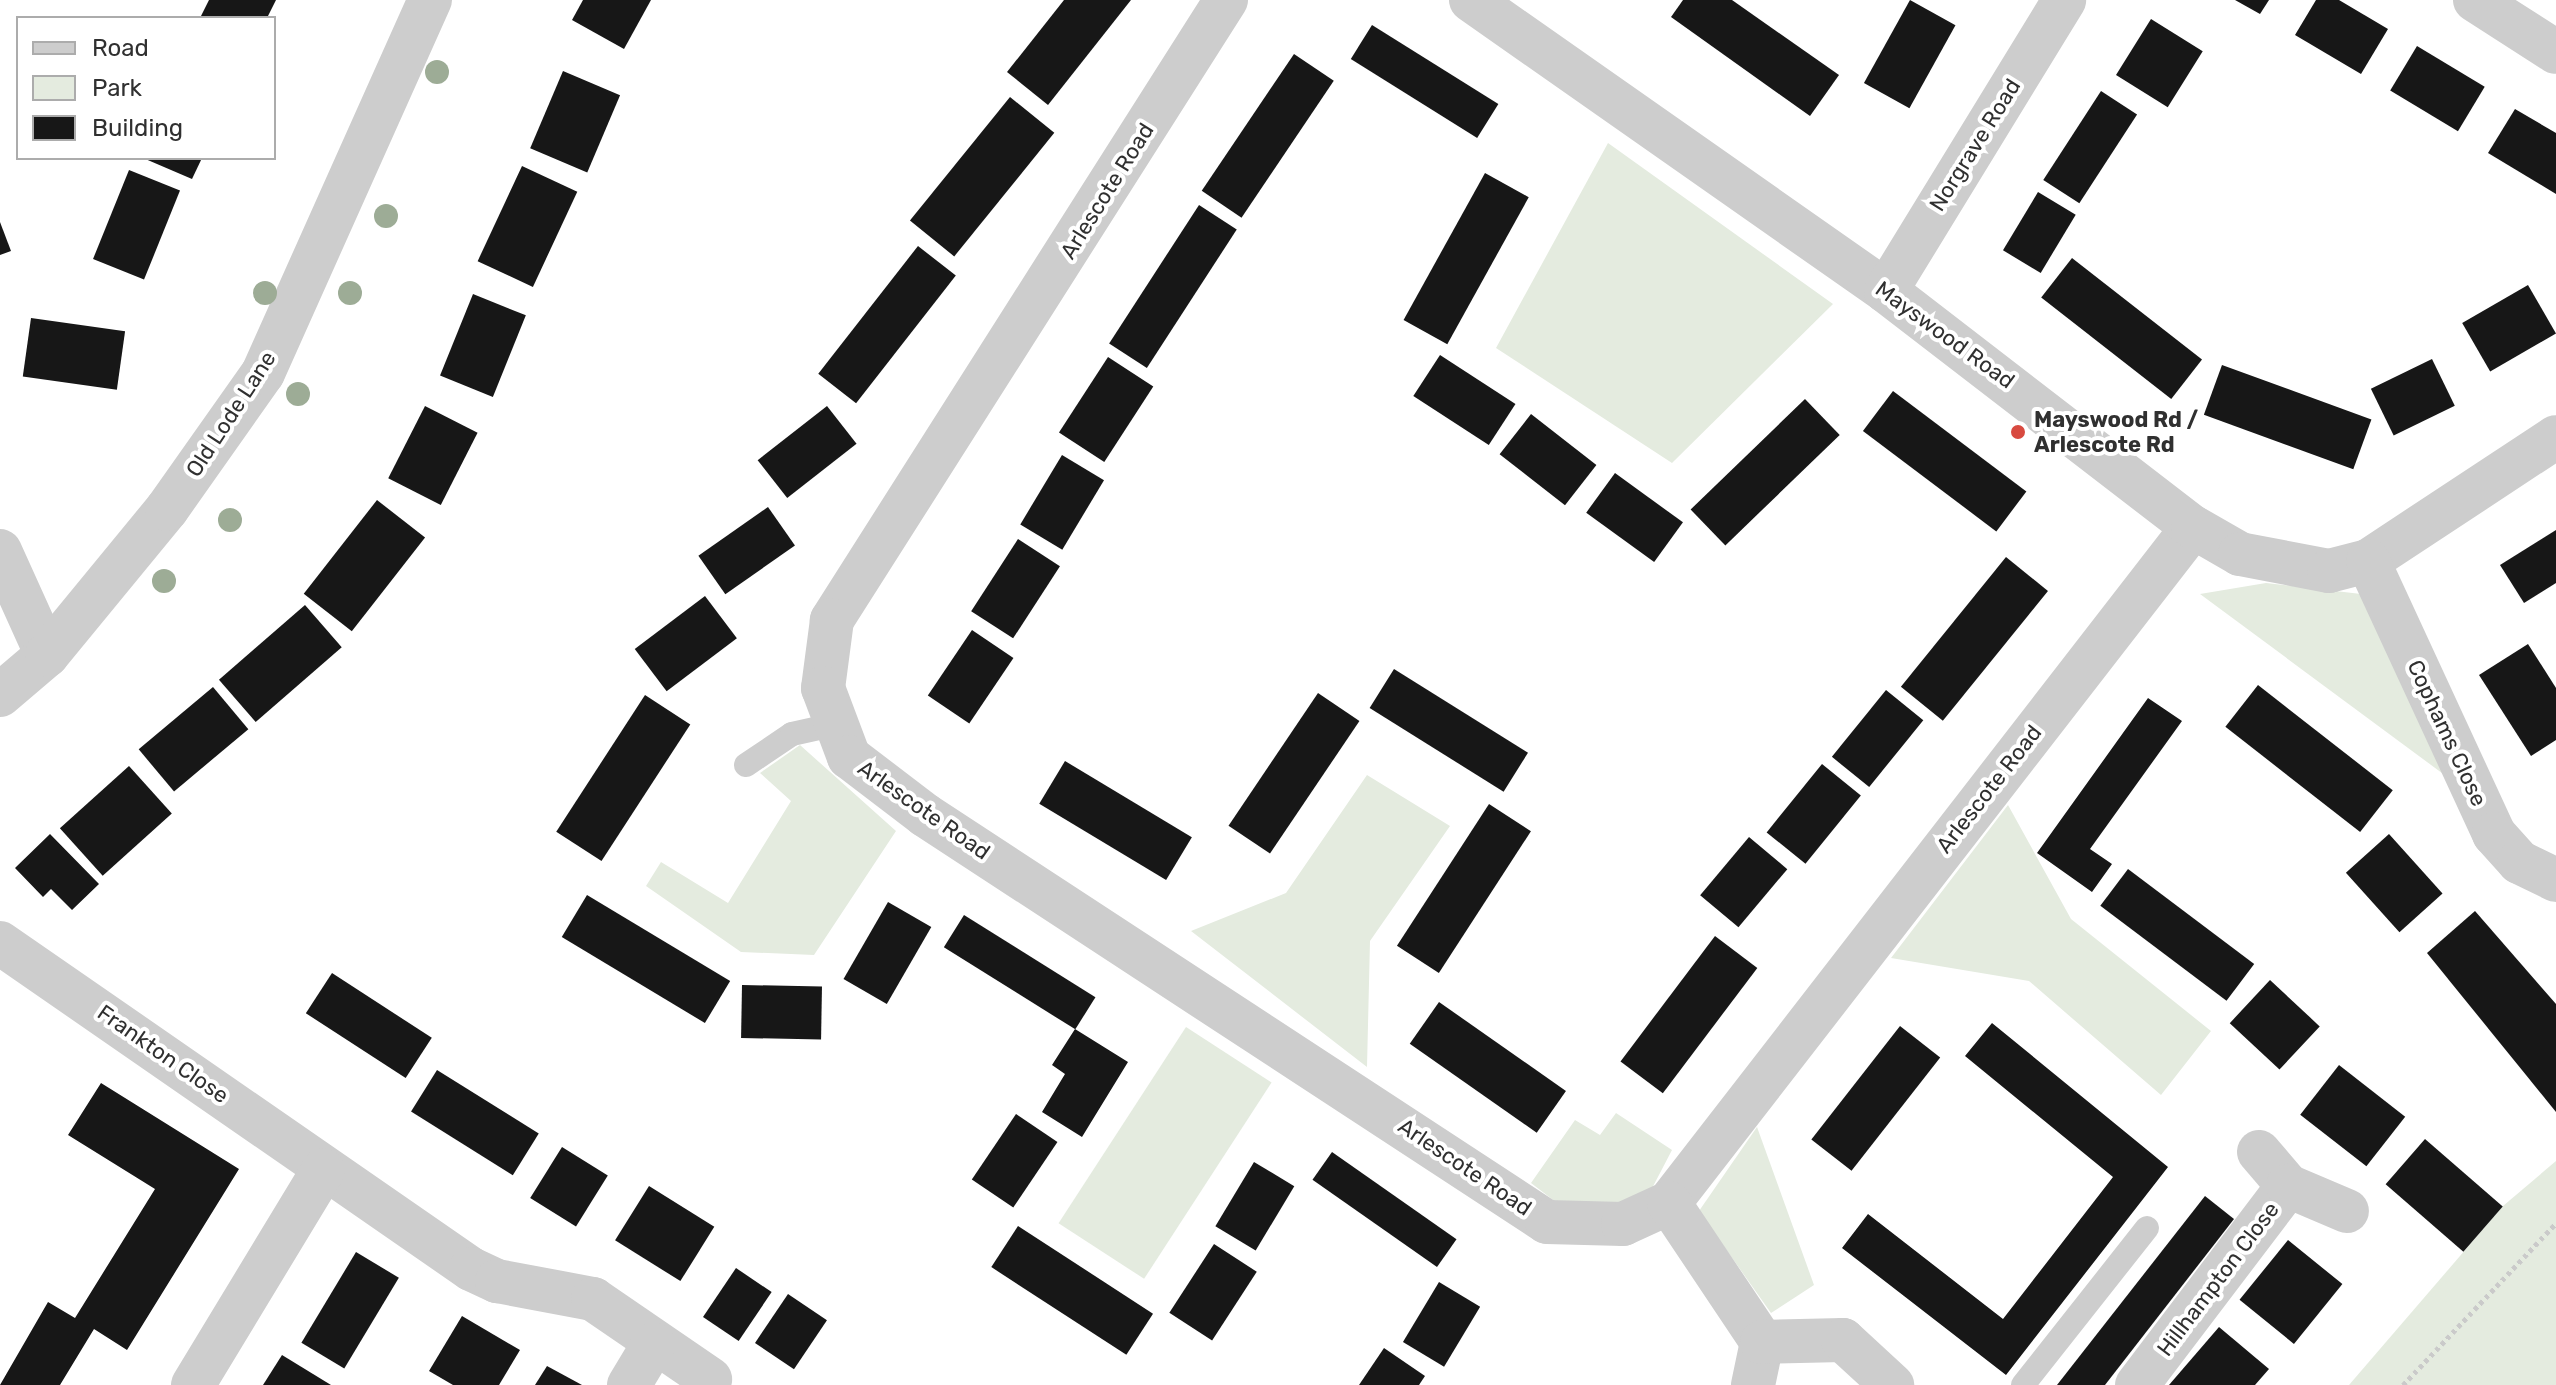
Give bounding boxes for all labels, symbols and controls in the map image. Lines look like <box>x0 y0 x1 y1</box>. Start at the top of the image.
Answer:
legend <box>16 16 276 160</box>
text: Road <box>92 34 149 62</box>
text: Park <box>92 74 142 102</box>
street label: Norgrave Road <box>1924 74 2026 216</box>
text: Building <box>92 114 183 142</box>
street label: Arlescote Road <box>1055 118 1159 264</box>
street label: Mayswood Road <box>1870 276 2020 394</box>
street label: Old Lode Lane <box>181 346 281 482</box>
place label: Mayswood Rd / Arlescote Rd <box>2034 406 2198 458</box>
marker: Mayswood Rd / Arlescote Rd <box>2009 423 2027 441</box>
street label: Cophams Close <box>2402 656 2492 810</box>
street label: Arlescote Road <box>1931 720 2047 858</box>
street label: Arlescote Road <box>853 755 995 865</box>
street label: Frankton Close <box>92 999 234 1109</box>
street label: Arlescote Road <box>1393 1113 1537 1221</box>
street label: Hillhampton Close <box>2152 1197 2284 1361</box>

